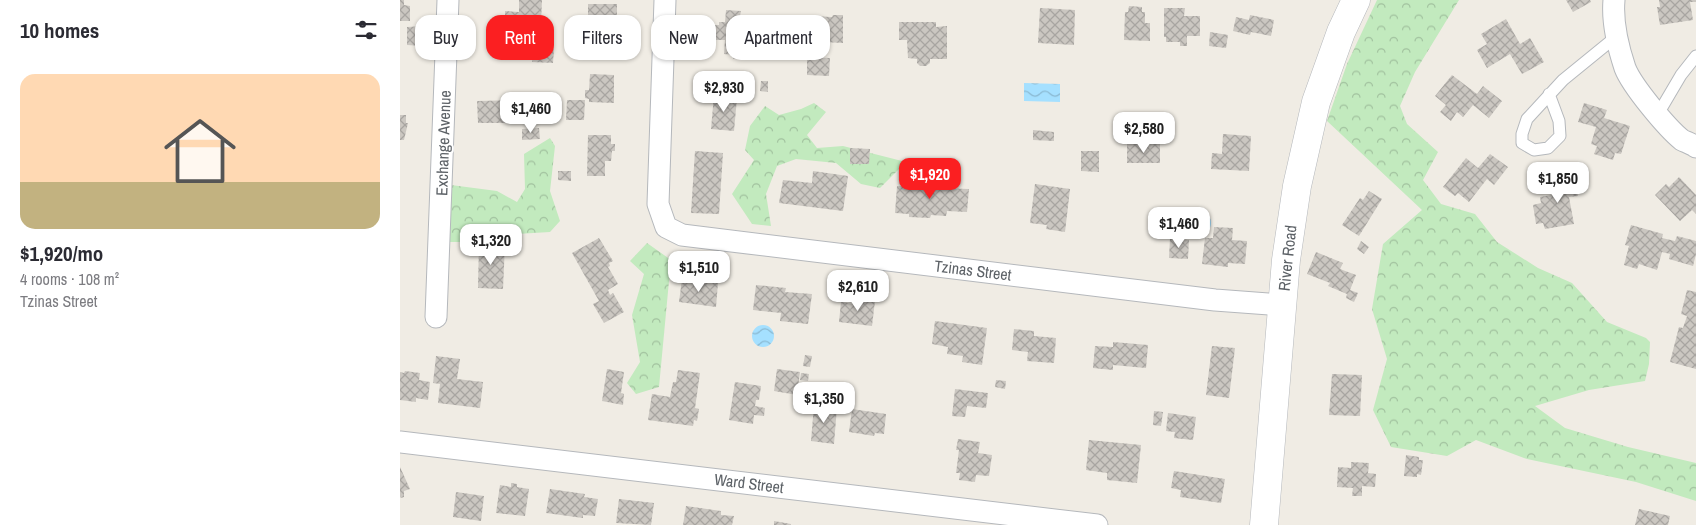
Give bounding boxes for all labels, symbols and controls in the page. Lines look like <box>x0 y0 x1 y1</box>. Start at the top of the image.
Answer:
chip: Buy <box>415 15 476 60</box>
chip: Rent <box>486 15 554 60</box>
chip: Filters <box>564 15 641 60</box>
chip: New <box>651 15 716 60</box>
chip: Apartment <box>726 15 830 60</box>
text: 10 homes <box>20 16 99 45</box>
icon: filters <box>352 16 380 44</box>
pin: $2,930 <box>683 70 765 113</box>
text: $2,930 <box>704 76 744 98</box>
street label: Exchange Avenue <box>430 90 456 196</box>
pin: $1,460 <box>490 92 572 134</box>
text: $1,460 <box>511 97 551 119</box>
icon: home <box>155 106 245 196</box>
pin: $2,580 <box>1103 112 1185 154</box>
text: $2,580 <box>1124 117 1164 139</box>
pin: $1,920 <box>889 158 971 200</box>
pin: $1,850 <box>1517 162 1599 204</box>
text: $1,920 <box>910 163 950 185</box>
text: $1,850 <box>1538 167 1578 189</box>
pin: $1,460 <box>1138 206 1220 249</box>
text: $1,460 <box>1159 212 1199 234</box>
pin: $1,320 <box>450 224 532 266</box>
street label: River Road <box>1273 224 1301 292</box>
text: $1,320 <box>471 229 511 251</box>
text: $1,920/mo <box>20 239 103 268</box>
pin: $1,510 <box>658 250 740 293</box>
street label: Tzinas Street <box>933 254 1013 286</box>
text: $1,510 <box>679 256 719 278</box>
text: 4 rooms · 108 m² <box>20 268 119 290</box>
pin: $2,610 <box>817 270 899 312</box>
text: $2,610 <box>838 275 878 297</box>
text: Tzinas Street <box>20 290 97 312</box>
pin: $1,350 <box>783 382 865 424</box>
text: $1,350 <box>804 387 844 409</box>
street label: Ward Street <box>713 468 785 498</box>

